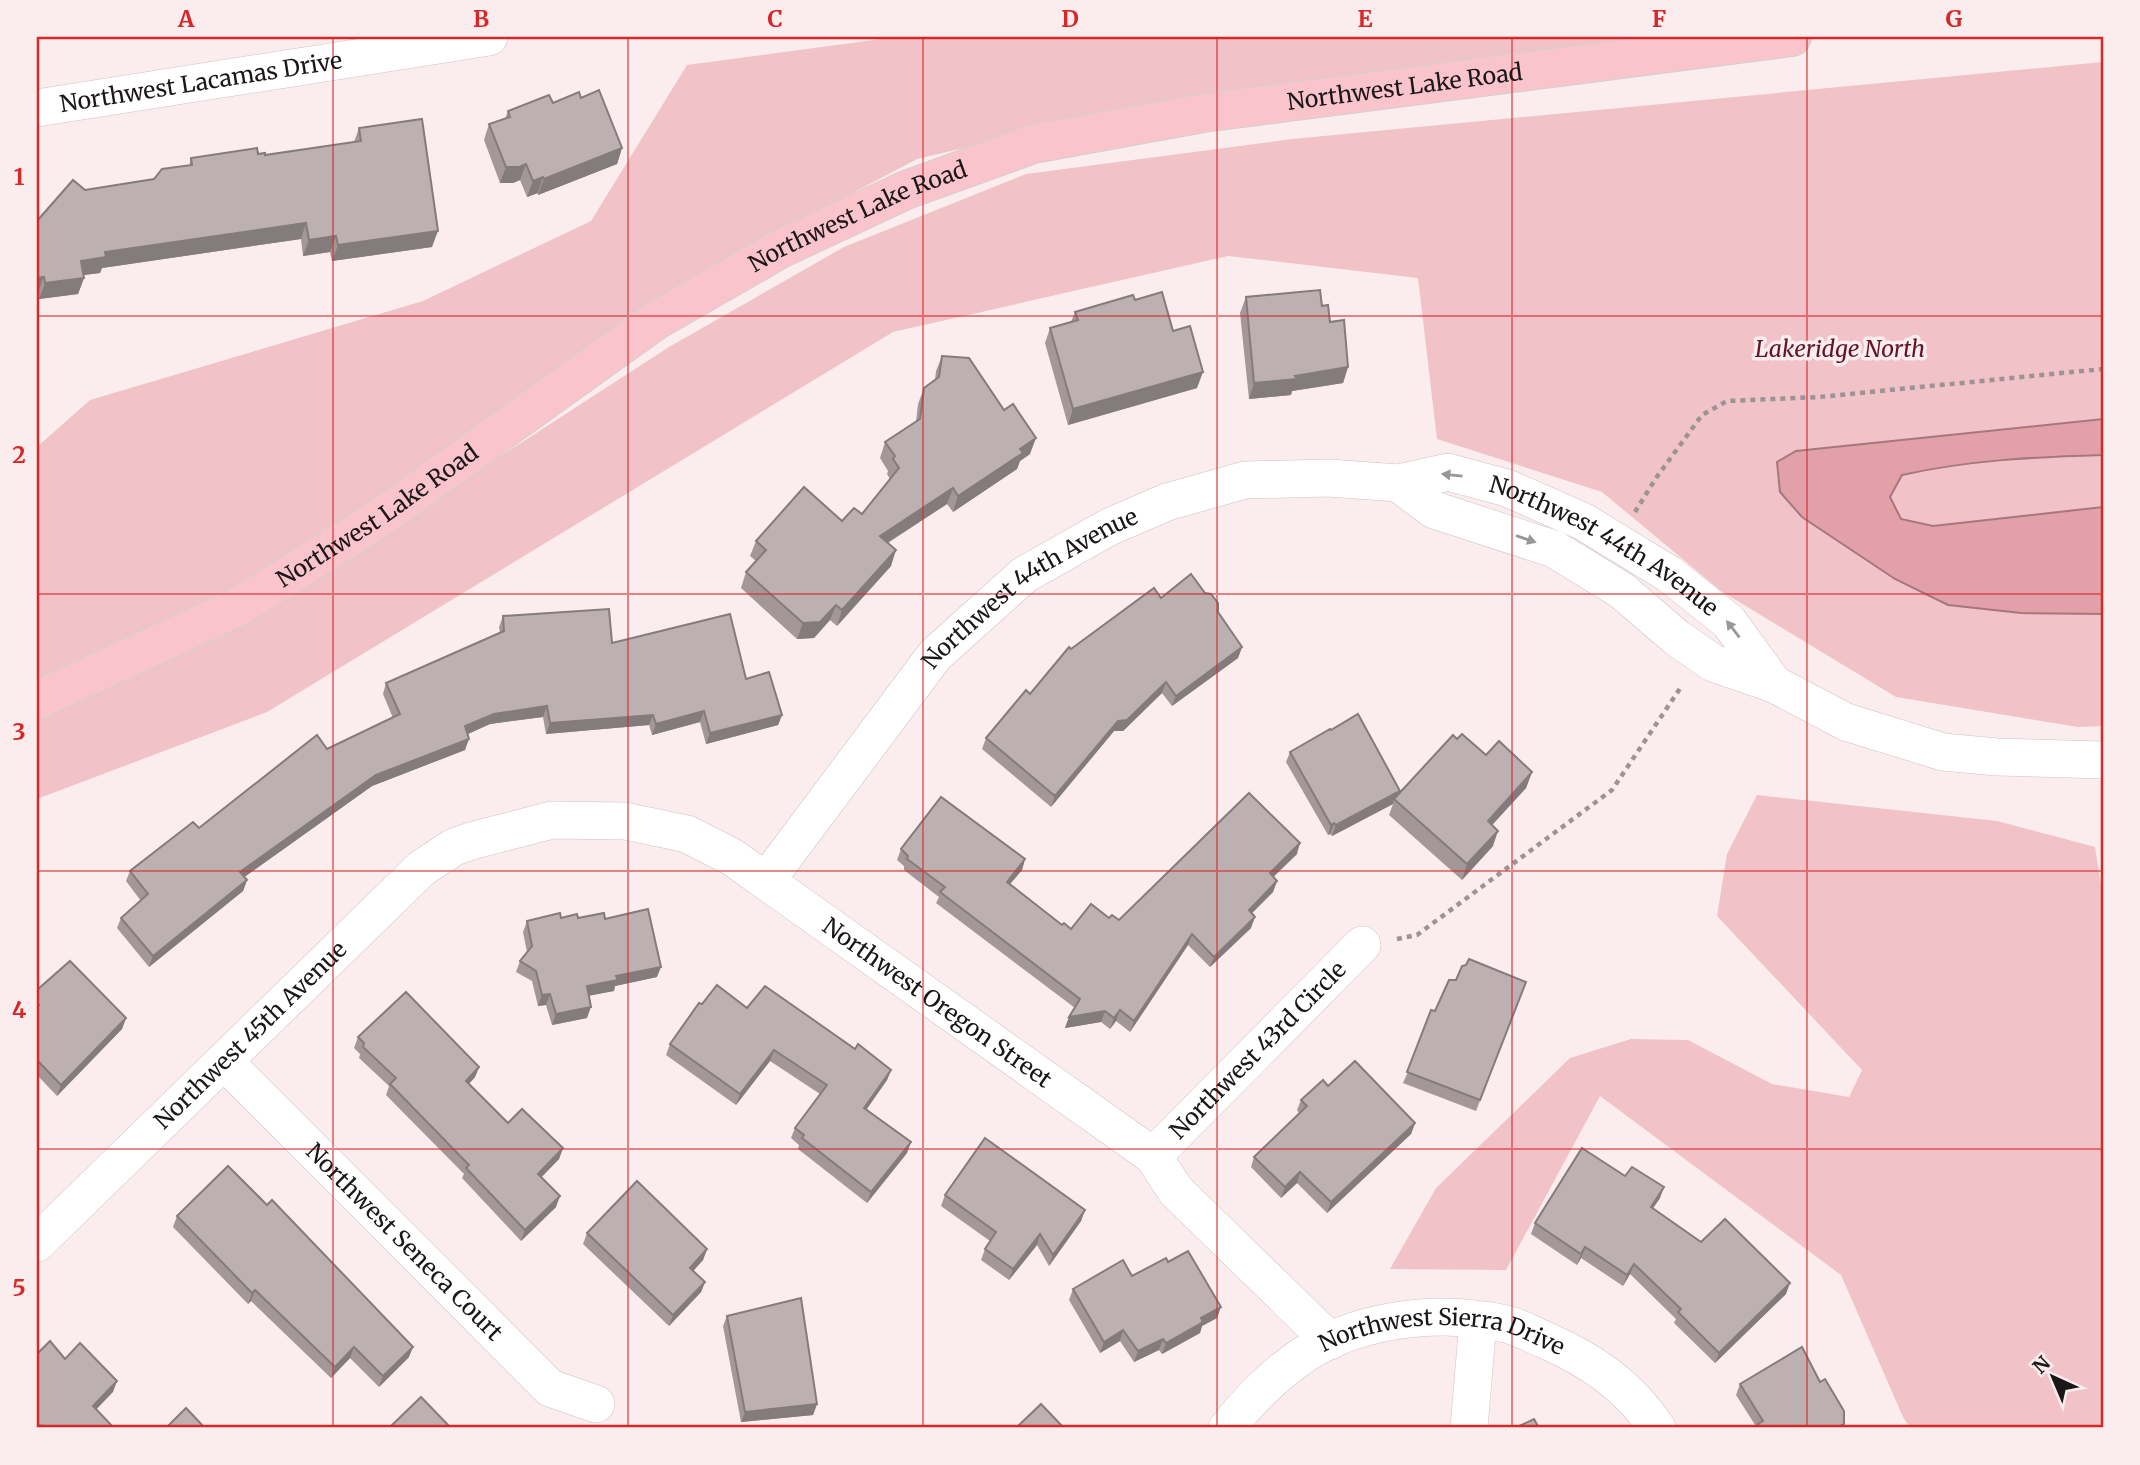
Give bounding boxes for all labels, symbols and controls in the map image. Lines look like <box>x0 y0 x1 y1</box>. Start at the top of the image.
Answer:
text: A <box>177 4 195 33</box>
text: B <box>473 4 489 33</box>
text: C <box>767 4 783 33</box>
text: D <box>1061 4 1079 33</box>
text: E <box>1357 4 1373 33</box>
text: F <box>1652 4 1666 33</box>
text: G <box>1946 4 1963 33</box>
street label: Northwest Lacamas Drive <box>58 45 344 118</box>
street label: Northwest Lake Road <box>1285 57 1524 116</box>
street label: Northwest Lake Road <box>743 154 971 278</box>
text: 1 <box>14 162 25 191</box>
park label: Lakeridge North <box>1755 334 1925 363</box>
street label: Northwest Lake Road <box>271 437 484 593</box>
text: 2 <box>12 440 26 469</box>
one-way arrow <box>1441 469 1463 480</box>
street label: Northwest 44th Avenue <box>1486 469 1725 622</box>
street label: Northwest 44th Avenue <box>915 501 1142 674</box>
one-way arrow <box>1516 534 1537 545</box>
one-way arrow <box>1726 620 1741 638</box>
text: 3 <box>12 717 26 746</box>
street label: Northwest Oregon Street <box>817 911 1058 1094</box>
street label: Northwest 45th Avenue <box>148 935 352 1135</box>
street label: Northwest 43rd Circle <box>1163 955 1352 1145</box>
text: 4 <box>12 995 27 1024</box>
street label: Northwest Seneca Court <box>300 1137 509 1346</box>
text: 5 <box>12 1273 26 1302</box>
text: Northwest Sierra Drive <box>1314 1302 1570 1361</box>
street label: Northwest Sierra Drive <box>1316 1338 1568 1366</box>
north arrow <box>2018 1342 2088 1412</box>
text: N <box>2027 1351 2055 1379</box>

